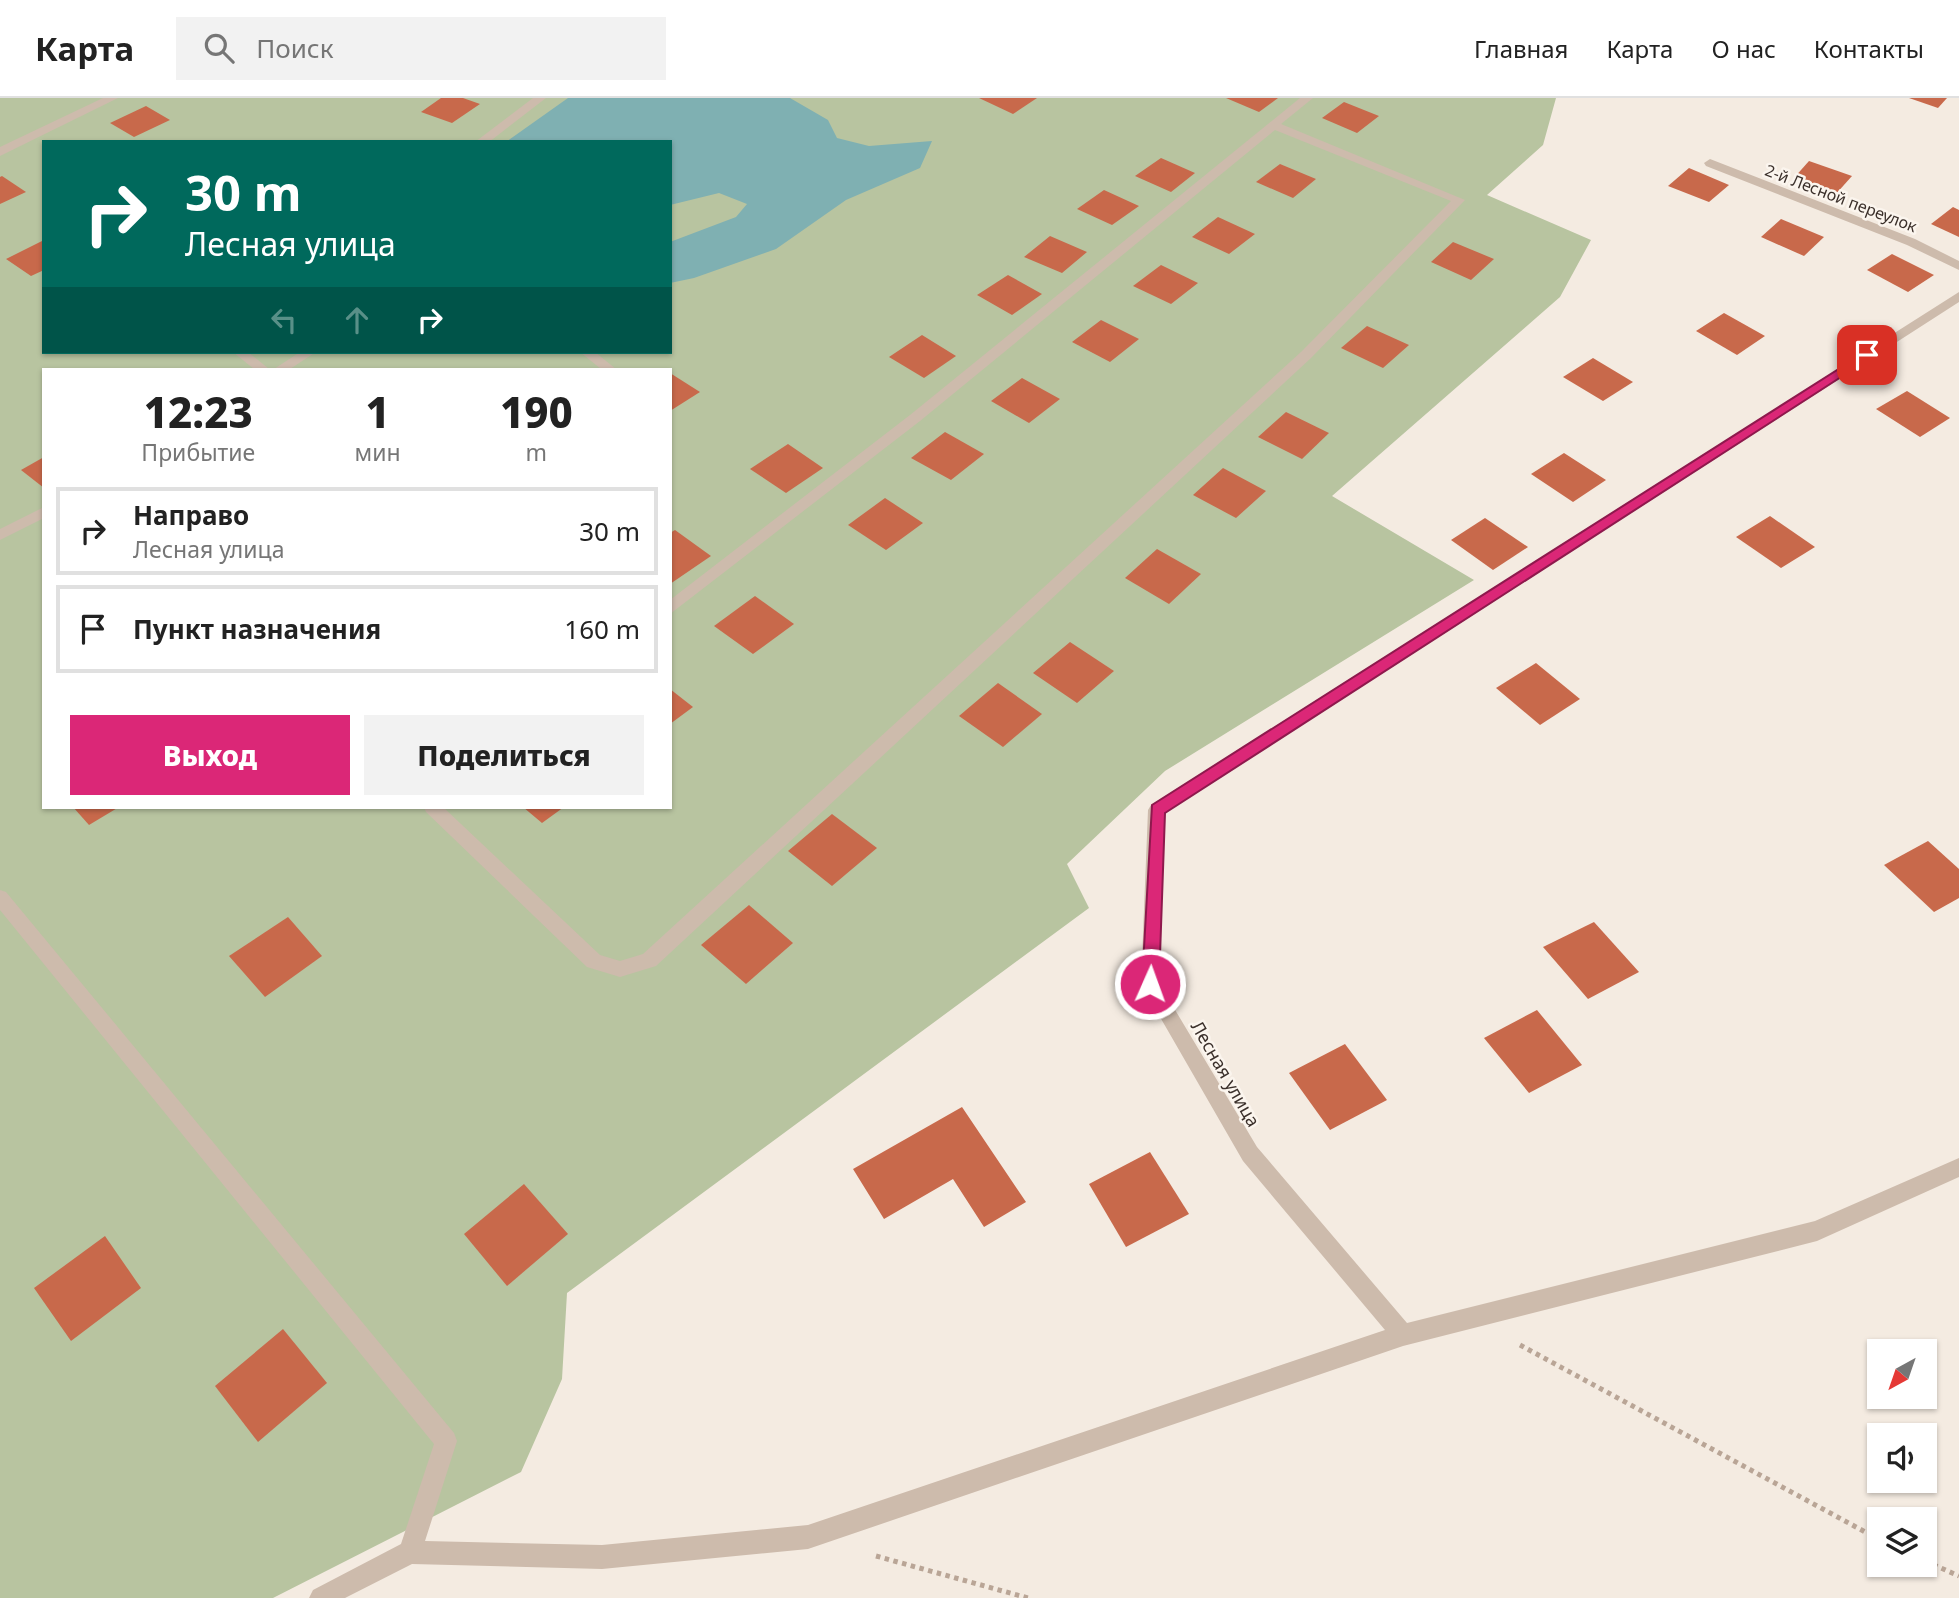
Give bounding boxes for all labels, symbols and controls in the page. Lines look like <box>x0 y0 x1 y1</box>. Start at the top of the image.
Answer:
search box <box>176 17 666 80</box>
text: Карта <box>35 26 134 71</box>
icon: search <box>200 29 238 67</box>
text: Поиск <box>256 30 333 66</box>
text: Главная <box>1474 32 1568 65</box>
text: Карта <box>1606 32 1673 65</box>
text: О нас <box>1711 32 1776 65</box>
text: Контакты <box>1814 32 1924 65</box>
text: 30 m <box>185 159 302 225</box>
street label: 2-й Лесной переулок <box>1762 159 1921 237</box>
icon: right <box>70 168 161 259</box>
text: Лесная улица <box>185 222 396 265</box>
icon: left <box>265 301 303 339</box>
icon: ahead <box>338 301 376 339</box>
icon: right <box>411 301 449 339</box>
pin <box>1837 325 1897 385</box>
icon: arrive <box>1848 336 1886 374</box>
text: 12:23 <box>144 383 253 440</box>
text: 1 <box>365 383 390 440</box>
text: 190 <box>500 383 573 440</box>
text: Прибытие <box>141 436 255 468</box>
text: мин <box>355 436 401 468</box>
text: m <box>526 436 547 468</box>
text: Направо <box>133 497 249 533</box>
icon: right <box>74 512 112 550</box>
text: 30 m <box>579 513 640 549</box>
text: Лесная улица <box>133 533 284 565</box>
icon: arrive <box>74 610 112 648</box>
text: Пункт назначения <box>133 611 381 647</box>
text: 160 m <box>564 611 640 647</box>
button: Выход <box>70 715 350 795</box>
button: Поделиться <box>364 715 644 795</box>
position arrow <box>1113 947 1187 1021</box>
street label: Лесная улица <box>1186 1016 1266 1131</box>
north arrow <box>1867 1339 1937 1409</box>
map controls <box>1867 1339 1937 1577</box>
button: sound <box>1867 1423 1937 1493</box>
button: layers <box>1867 1507 1937 1577</box>

